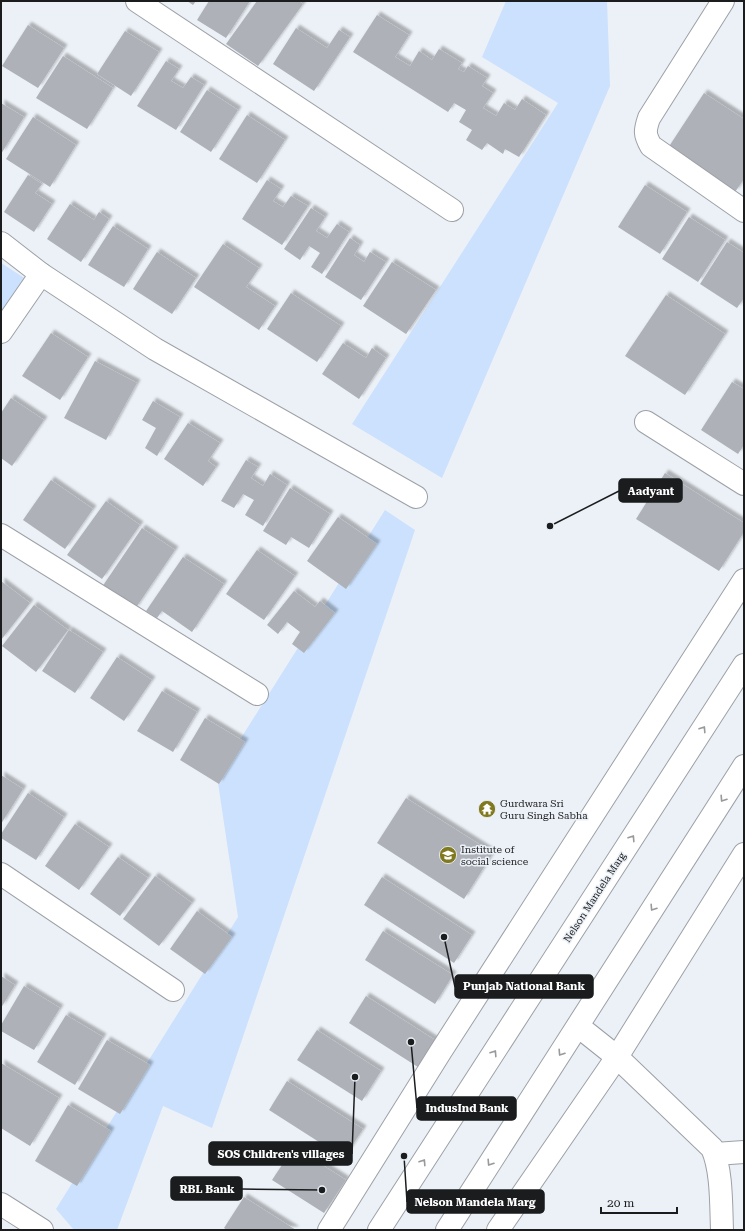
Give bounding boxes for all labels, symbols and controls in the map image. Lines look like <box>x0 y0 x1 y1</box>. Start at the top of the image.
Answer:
callout: Aadyant <box>619 479 682 502</box>
text: Aadyant <box>628 485 675 498</box>
one-way arrow <box>698 726 705 733</box>
one-way arrow <box>720 795 728 802</box>
place label: Gurdwara Sri Guru Singh Sabha <box>500 798 588 821</box>
temple icon: Gurdwara Sri Guru Singh Sabha <box>477 799 497 819</box>
one-way arrow <box>628 835 635 842</box>
place label: Institute of social science <box>461 844 529 867</box>
school or university icon: Institute of social science <box>438 845 458 865</box>
street label: Nelson Mandela Marg <box>561 850 628 944</box>
one-way arrow <box>650 904 658 911</box>
callout: Punjab National Bank <box>455 975 593 998</box>
text: Punjab National Bank <box>463 980 585 993</box>
one-way arrow <box>558 1049 565 1056</box>
one-way arrow <box>489 1050 496 1057</box>
callout: IndusInd Bank <box>417 1097 516 1120</box>
text: IndusInd Bank <box>425 1102 509 1115</box>
callout: SOS Children's villages <box>209 1142 352 1165</box>
text: SOS Children's villages <box>218 1148 345 1161</box>
one-way arrow <box>488 1158 495 1165</box>
one-way arrow <box>418 1159 426 1166</box>
callout: RBL Bank <box>171 1177 242 1200</box>
text: RBL Bank <box>179 1183 235 1196</box>
scale bar <box>601 1189 677 1215</box>
callout: Nelson Mandela Marg <box>407 1190 544 1213</box>
text: Nelson Mandela Marg <box>414 1196 536 1209</box>
text: 20 m <box>607 1196 634 1210</box>

